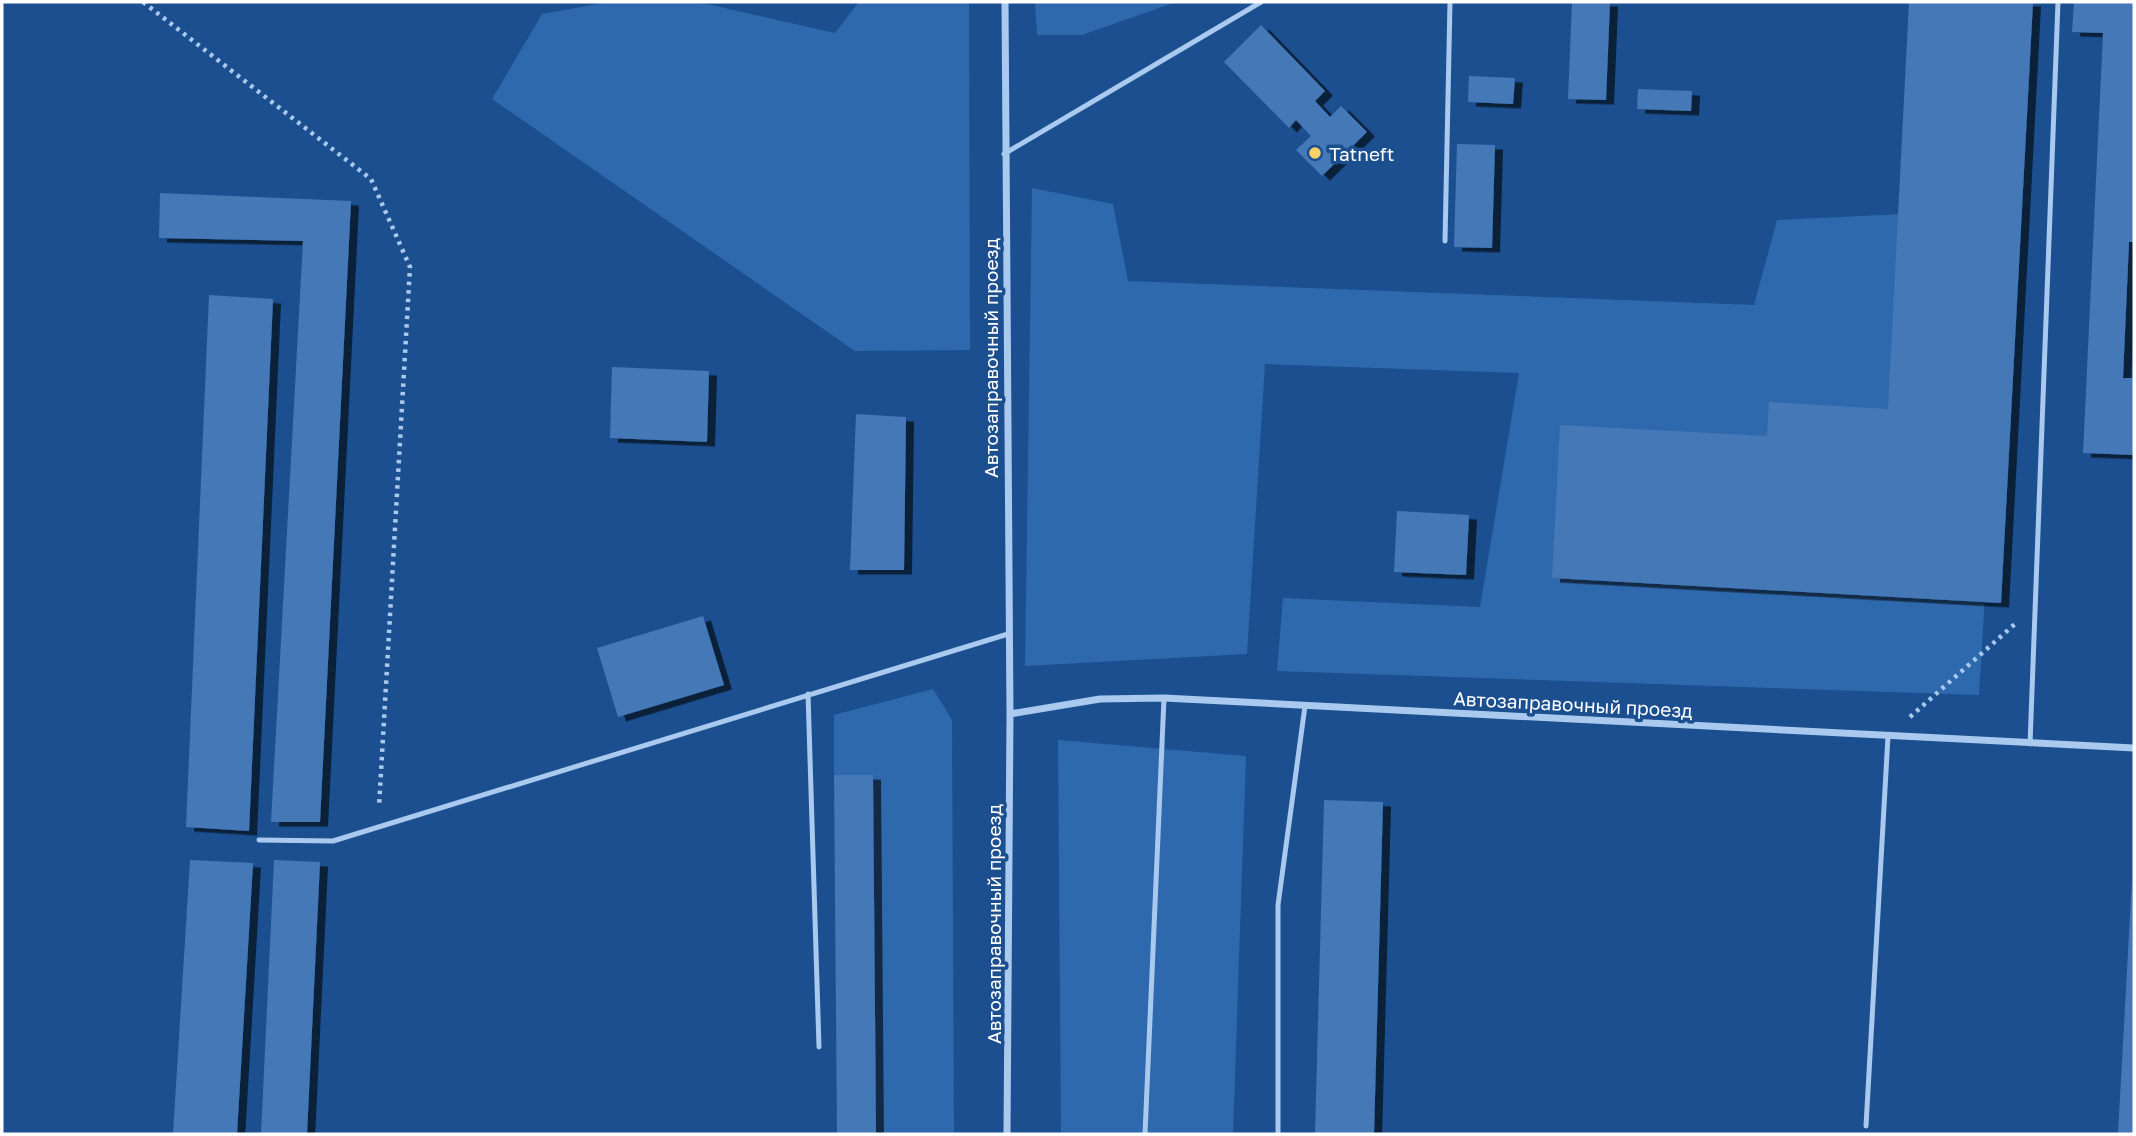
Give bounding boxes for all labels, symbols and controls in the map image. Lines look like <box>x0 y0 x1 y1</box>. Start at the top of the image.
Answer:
place label: Tatneft <box>1329 142 1394 165</box>
marker: Tatneft <box>1307 145 1323 161</box>
street label: Автозаправочный проезд <box>979 238 1002 478</box>
street label: Автозаправочный проезд <box>1453 686 1694 722</box>
street label: Автозаправочный проезд <box>982 804 1005 1044</box>

